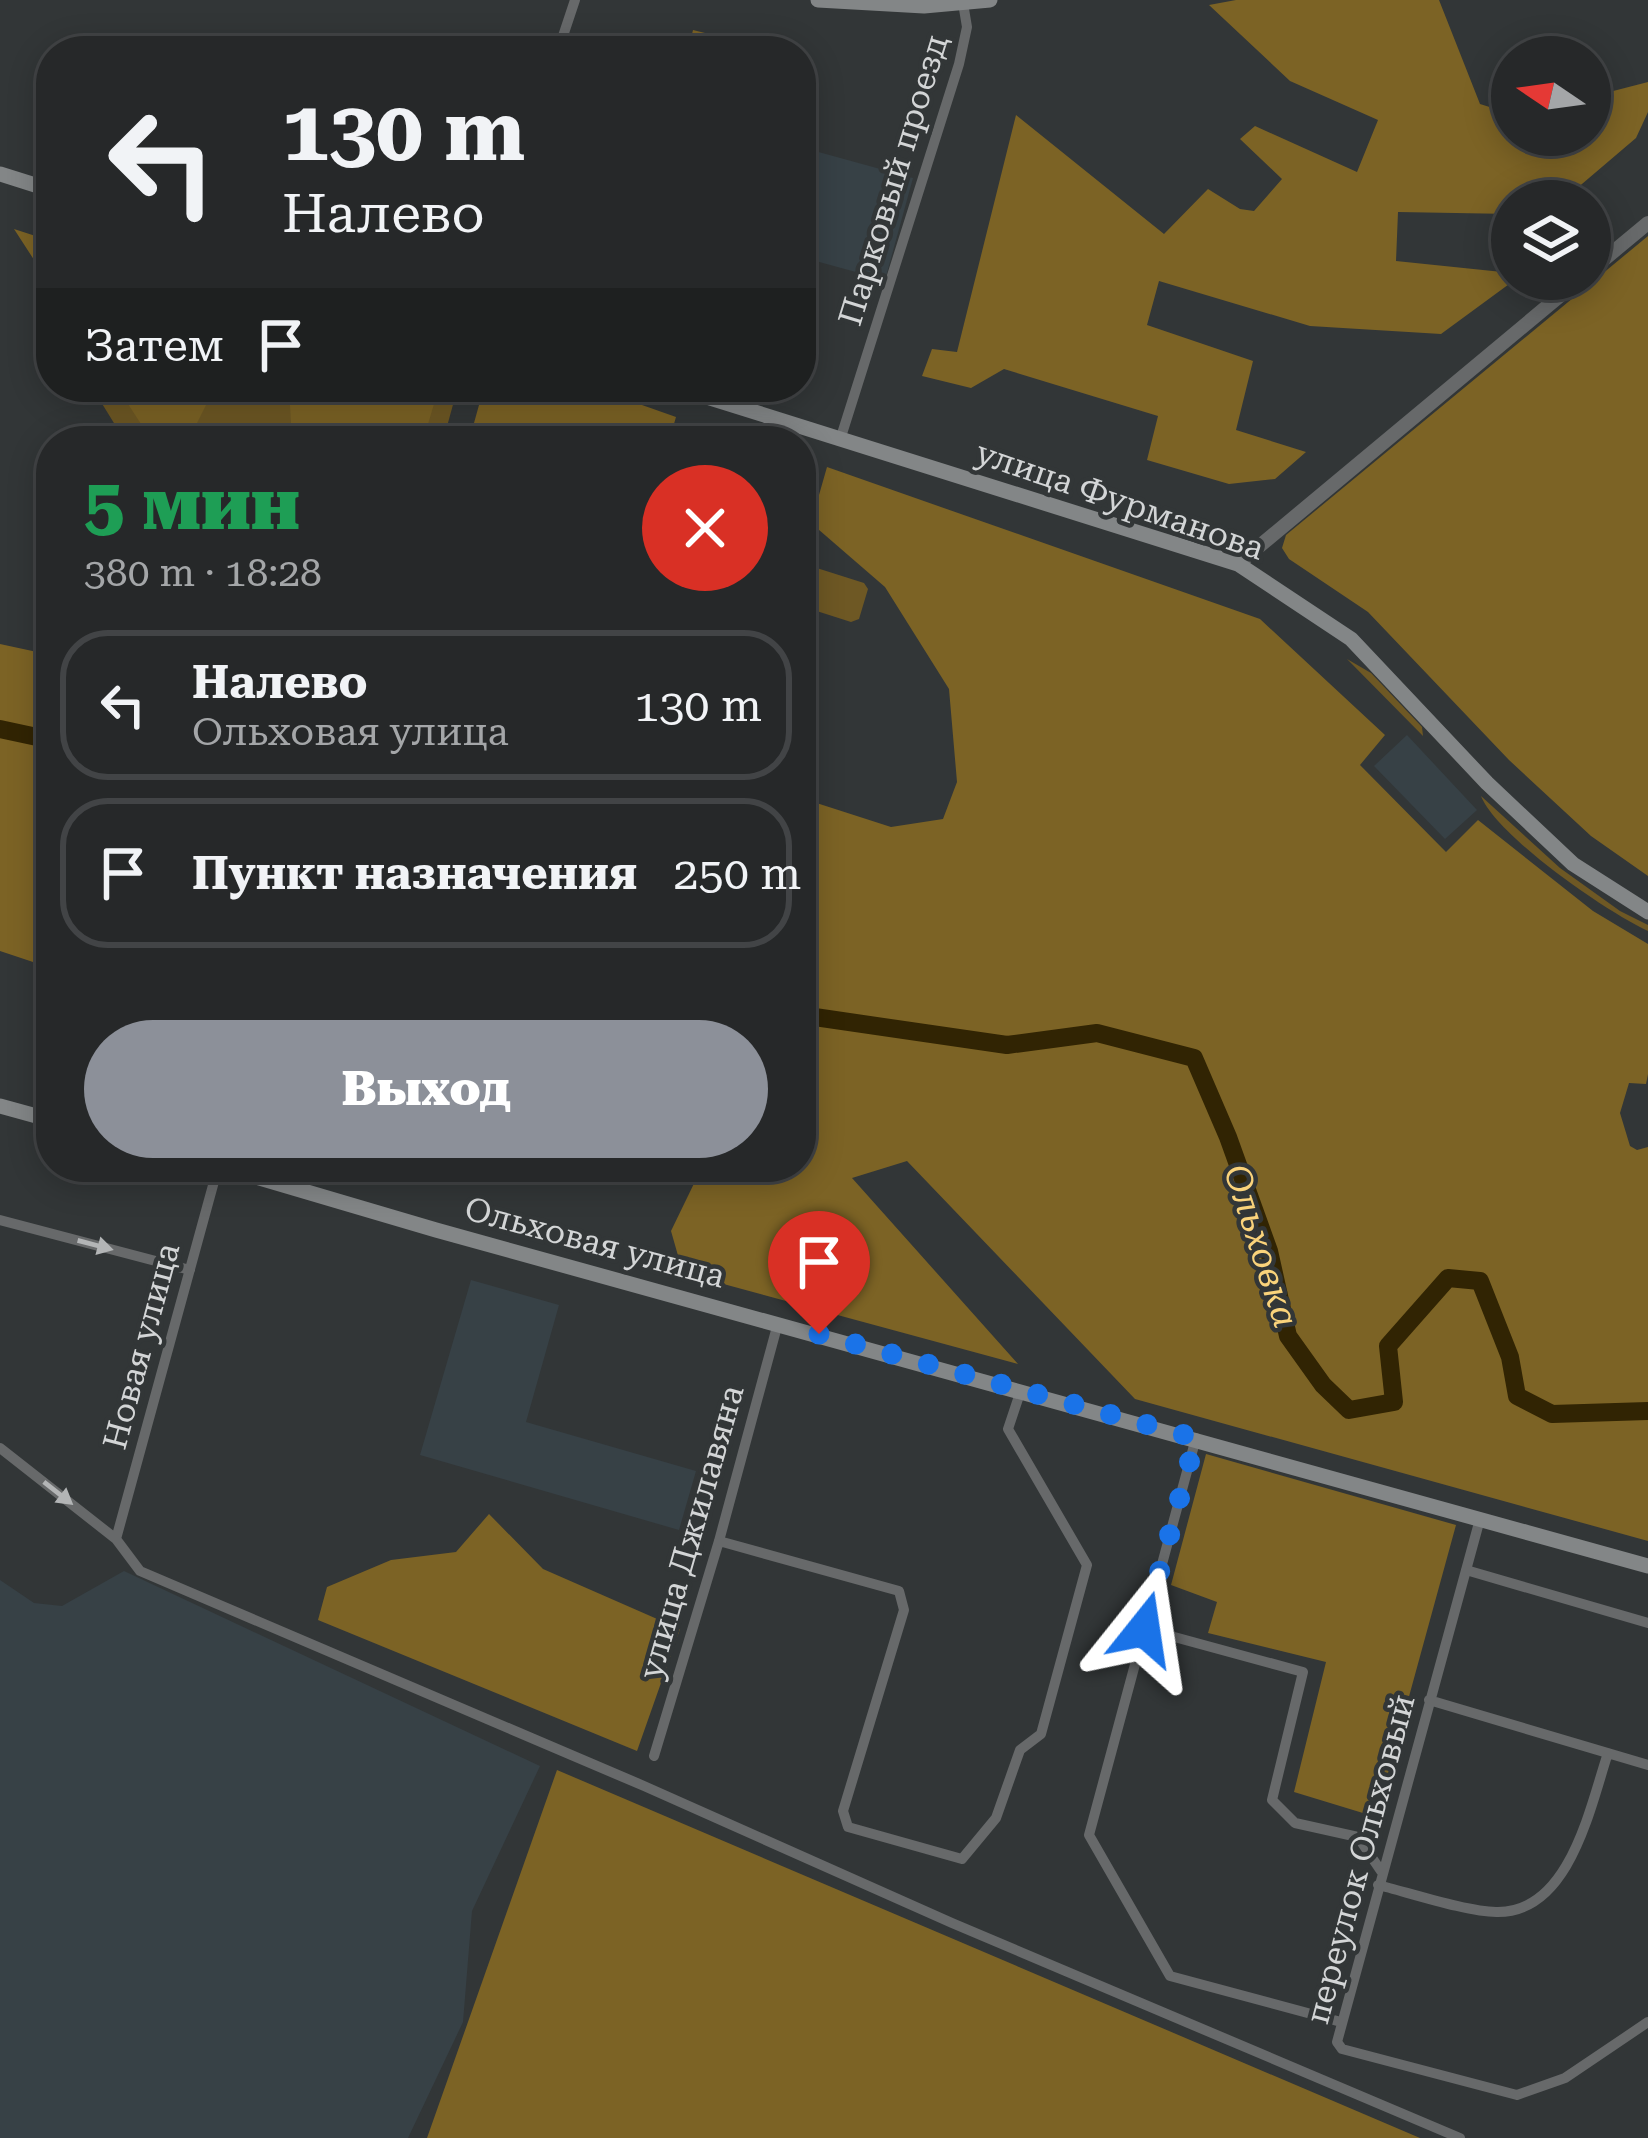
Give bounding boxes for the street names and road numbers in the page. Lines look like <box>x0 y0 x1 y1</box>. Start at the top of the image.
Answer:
street label: Парковый проезд <box>830 30 956 330</box>
street label: улица Фурманова <box>971 432 1269 568</box>
street label: Ольховая улица <box>461 1189 730 1296</box>
street label: Новая улица <box>95 1239 187 1453</box>
street label: улица Джилавяна <box>630 1380 752 1683</box>
street label: переулок Ольховый <box>1297 1690 1423 2028</box>

